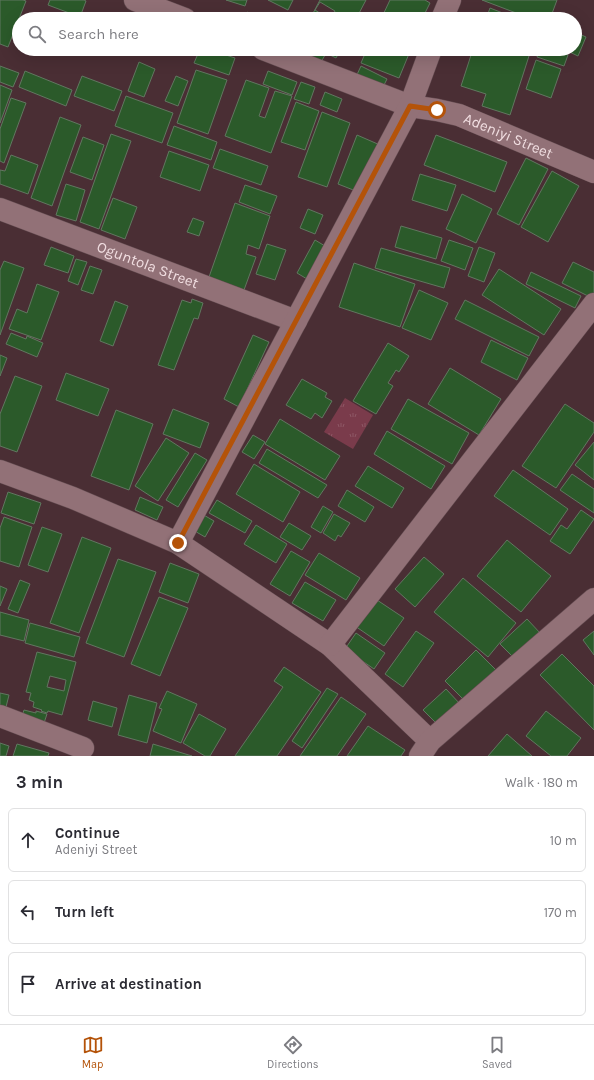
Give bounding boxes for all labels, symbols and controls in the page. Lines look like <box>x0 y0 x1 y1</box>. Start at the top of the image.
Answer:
search box <box>12 12 582 56</box>
icon: search <box>26 23 48 45</box>
text: Search here <box>58 25 139 43</box>
route start <box>428 101 446 119</box>
street label: Adeniyi Street <box>461 109 556 163</box>
street label: Oguntola Street <box>94 237 202 292</box>
route end <box>169 534 187 552</box>
text: 3 min <box>16 772 63 792</box>
text: Walk · 180 m <box>505 775 578 790</box>
text: Continue <box>55 824 120 842</box>
icon: ahead <box>17 829 39 851</box>
text: 10 m <box>550 833 577 848</box>
text: Adeniyi Street <box>55 842 137 857</box>
icon: left <box>17 901 39 923</box>
text: Turn left <box>55 903 114 921</box>
text: 170 m <box>544 905 577 920</box>
icon: arrive <box>17 973 39 995</box>
text: Arrive at destination <box>55 975 202 993</box>
tab: Map <box>82 1034 104 1071</box>
tab: Directions <box>267 1034 319 1071</box>
tab: Saved <box>482 1034 512 1071</box>

